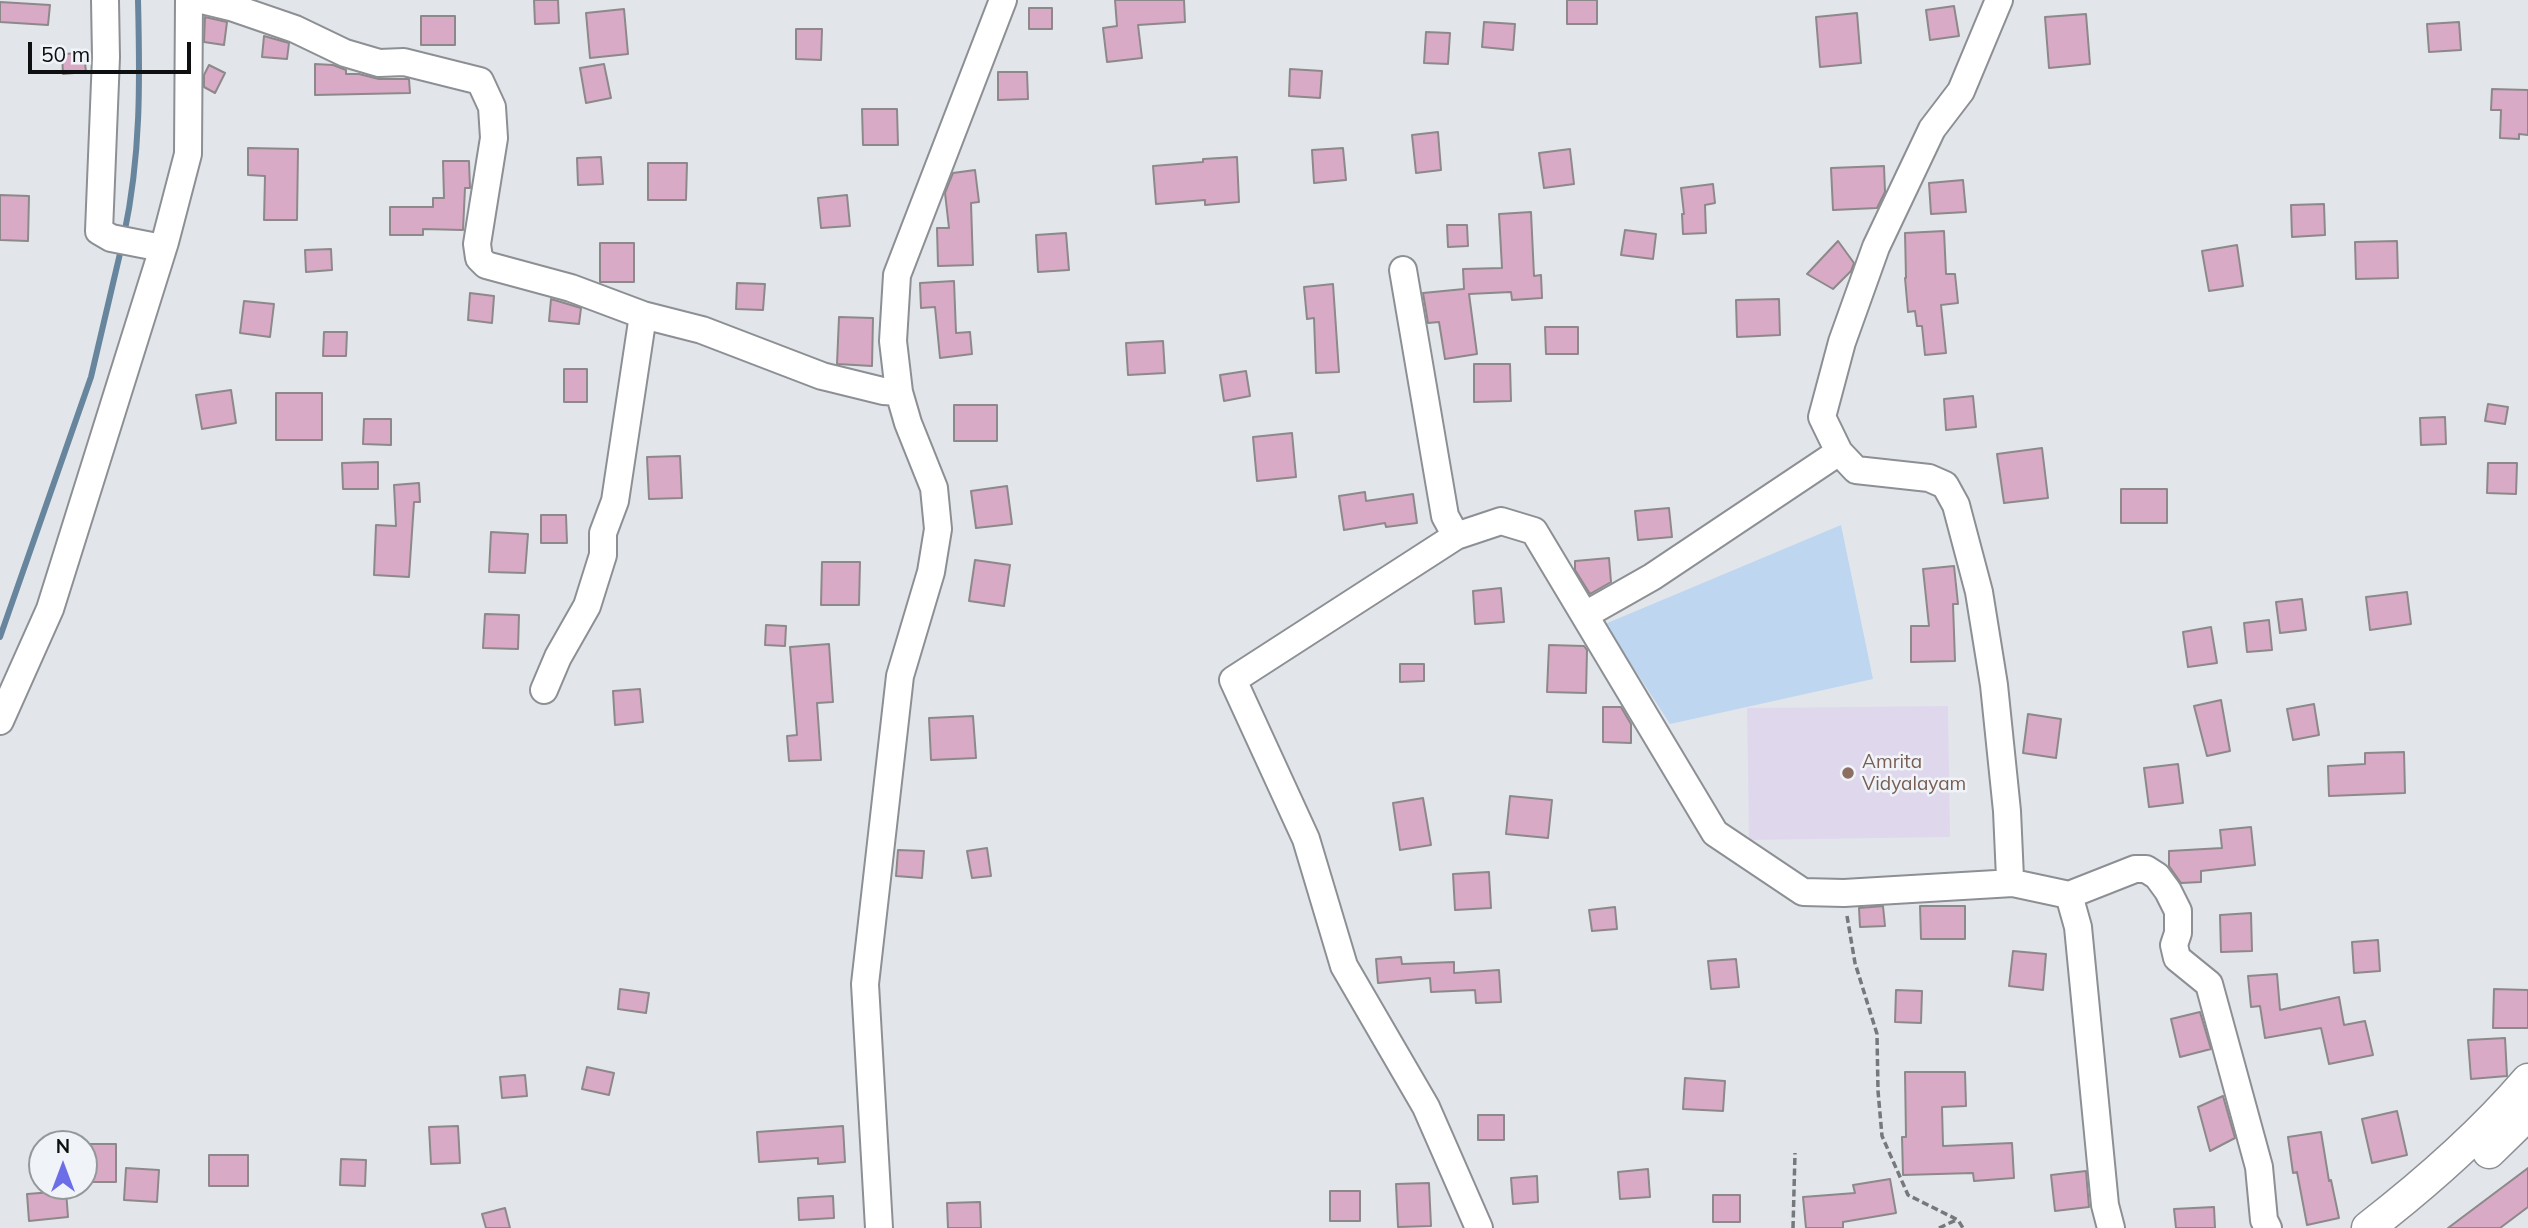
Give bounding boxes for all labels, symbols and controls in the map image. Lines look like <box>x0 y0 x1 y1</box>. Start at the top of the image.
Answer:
scale bar <box>32 28 194 72</box>
text: 50 m <box>41 41 90 67</box>
place label: Amrita Vidyalayam <box>1862 751 1966 795</box>
marker: Amrita Vidyalayam <box>1840 765 1856 781</box>
north arrow <box>28 1130 98 1200</box>
text: N <box>56 1134 70 1158</box>

